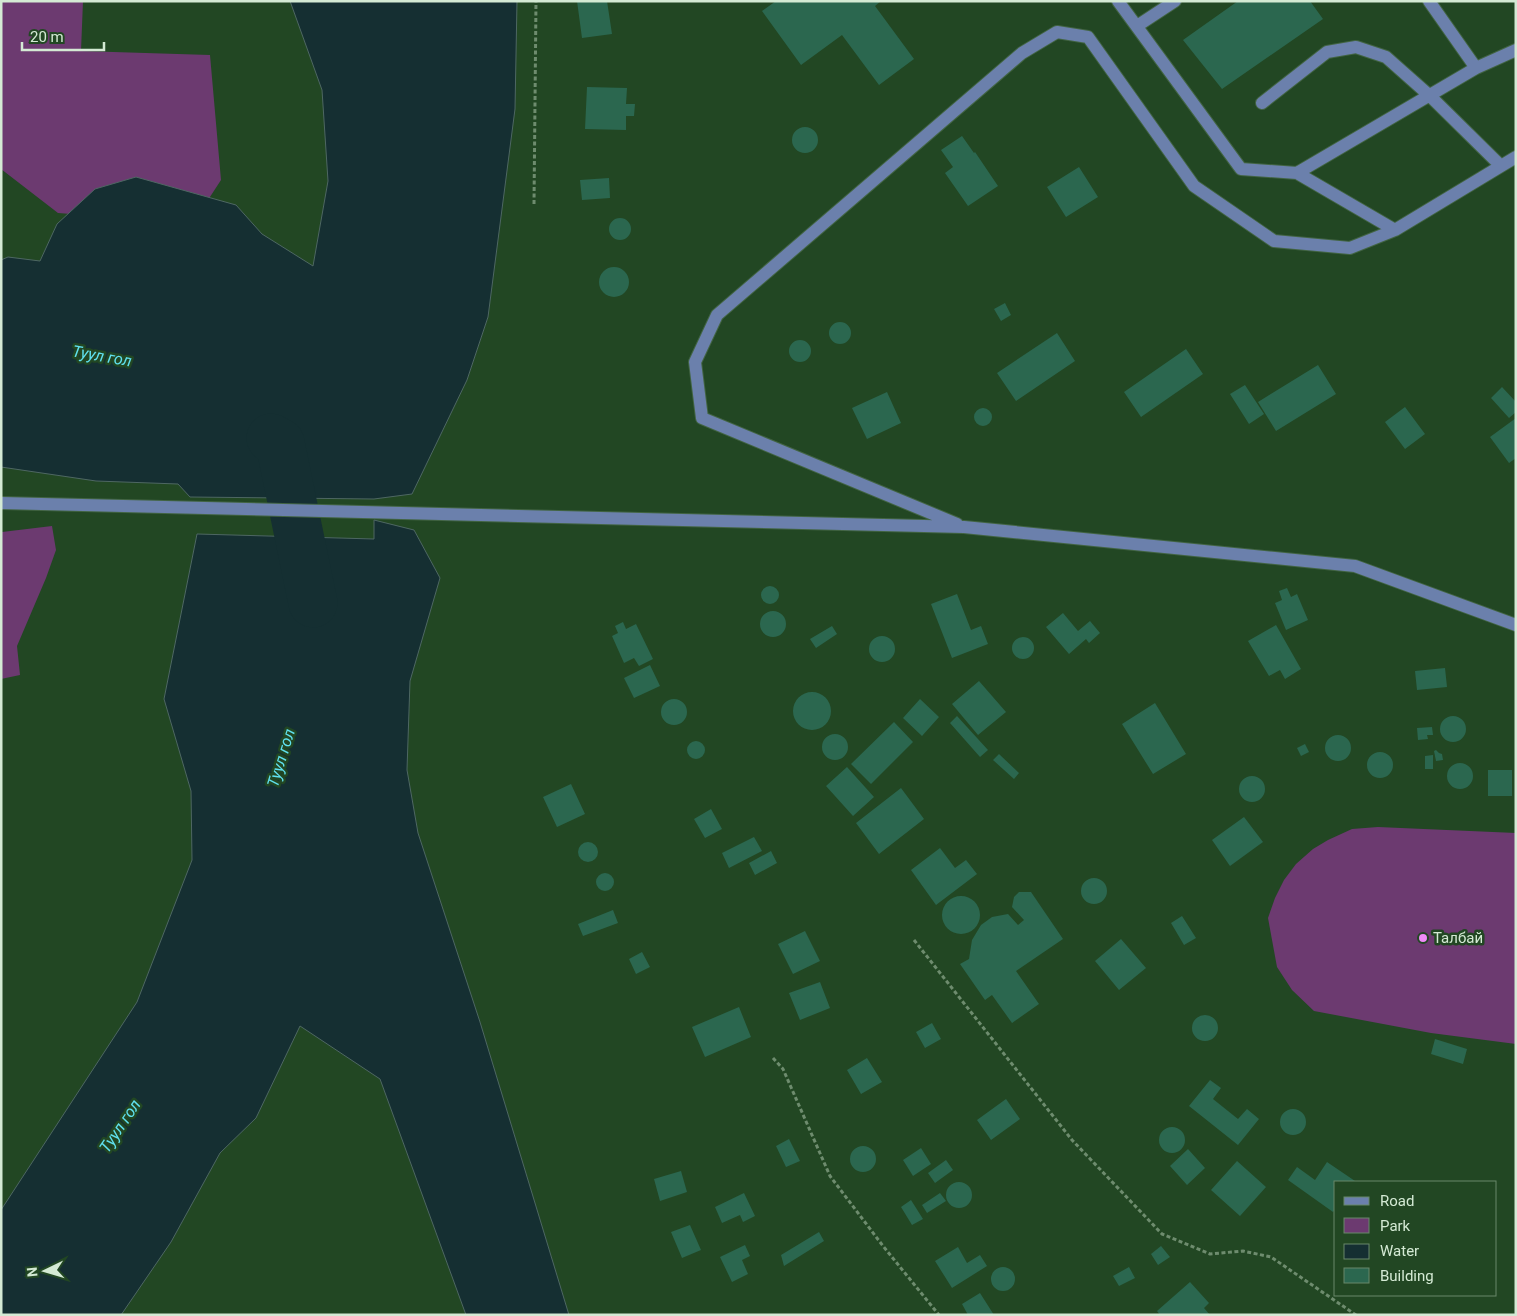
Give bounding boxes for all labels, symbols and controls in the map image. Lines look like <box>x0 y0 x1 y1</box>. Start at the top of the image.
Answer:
scale bar <box>22 20 105 52</box>
text: 20 m <box>30 28 64 46</box>
water label: Туул гол <box>71 341 133 371</box>
water label: Туул гол <box>263 726 299 789</box>
place label: Талбай <box>1433 929 1483 947</box>
marker: Талбай <box>1417 932 1429 944</box>
water label: Туул гол <box>95 1096 145 1156</box>
legend <box>1334 1181 1497 1296</box>
text: Road <box>1380 1192 1414 1210</box>
text: Park <box>1380 1217 1411 1235</box>
text: Water <box>1380 1242 1419 1260</box>
north arrow <box>20 1246 70 1296</box>
text: N <box>24 1267 40 1278</box>
text: Building <box>1380 1267 1434 1285</box>

